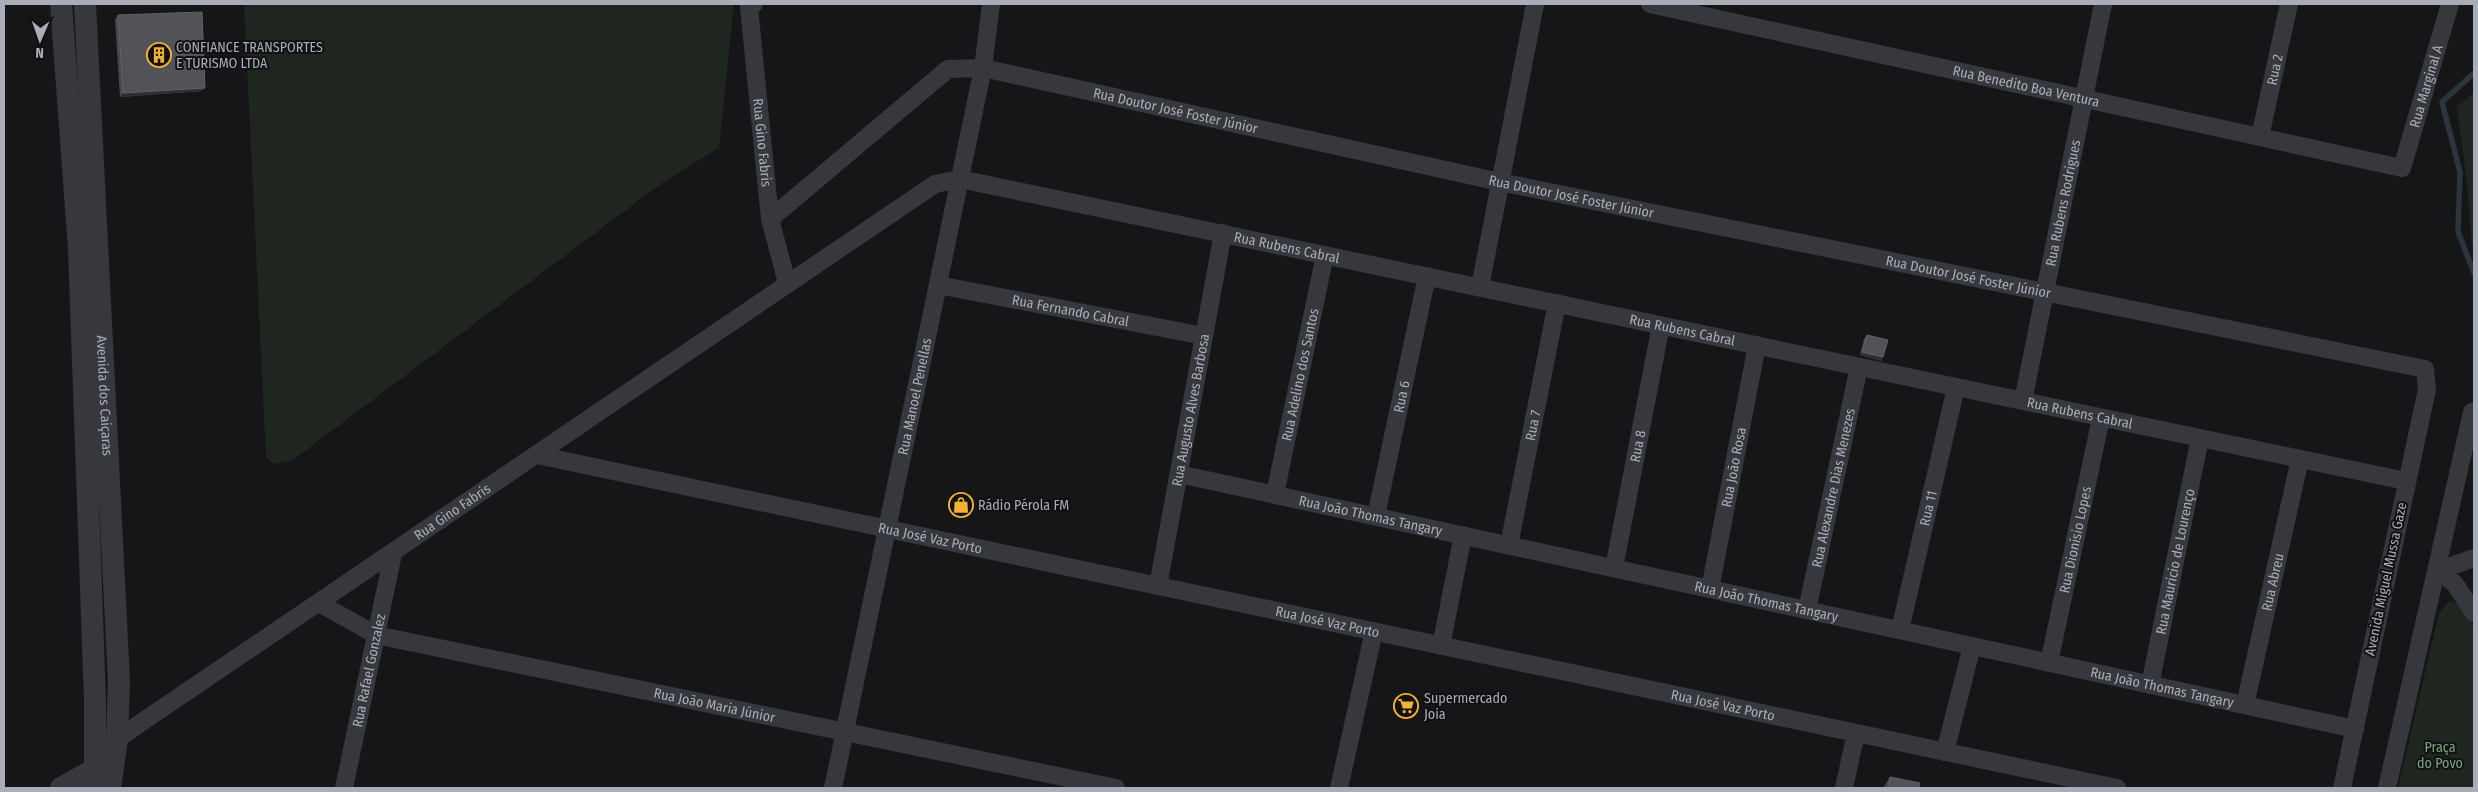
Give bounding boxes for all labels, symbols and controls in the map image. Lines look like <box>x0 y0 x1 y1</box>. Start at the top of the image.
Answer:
north arrow <box>15 15 65 65</box>
place label: CONFIANCE TRANSPORTES E TURISMO LTDA <box>176 39 323 72</box>
building icon: CONFIANCE TRANSPORTES E TURISMO LTDA <box>146 42 172 68</box>
street label: Rua Marginal A <box>2406 42 2446 129</box>
text: N <box>35 44 44 61</box>
street label: Rua 2 <box>2263 52 2286 87</box>
street label: Rua Benedito Boa Ventura <box>1951 62 2101 110</box>
street label: Rua Doutor José Foster Júnior <box>1092 84 1260 137</box>
street label: Rua Gino Fabris <box>750 97 775 188</box>
street label: Rua Rubens Rodrigues <box>2042 138 2084 268</box>
street label: Rua Doutor José Foster Júnior <box>1487 171 1656 221</box>
street label: Rua Rubens Cabral <box>1233 228 1342 267</box>
street label: Rua Doutor José Foster Júnior <box>1884 252 2053 302</box>
street label: Rua Fernando Cabral <box>1011 291 1131 330</box>
street label: Rua Adelino dos Santos <box>1278 307 1322 443</box>
street label: Rua Rubens Cabral <box>1628 311 1737 349</box>
street label: Rua Augusto Alves Barbosa <box>1168 332 1213 488</box>
street label: Avenida dos Caiçaras <box>93 335 116 456</box>
street label: Rua Manoel Penellas <box>894 336 935 456</box>
street label: Rua 6 <box>1390 379 1413 414</box>
street label: Rua Rubens Cabral <box>2026 394 2134 432</box>
street label: Rua Alexandre Dias Menezes <box>1808 406 1858 569</box>
street label: Rua 7 <box>1521 408 1544 442</box>
street label: Rua João Rosa <box>1717 426 1750 509</box>
street label: Rua 8 <box>1626 429 1649 464</box>
street label: Rua Gino Fabris <box>411 480 494 544</box>
street label: Rua Dionísio Lopes <box>2056 485 2095 595</box>
street label: Rua Mauricio de Lourenço <box>2152 487 2198 636</box>
street label: Rua 11 <box>1916 489 1940 528</box>
shop icon: Rádio Pérola FM <box>948 492 974 518</box>
street label: Rua João Thomas Tangary <box>1297 492 1445 539</box>
place label: Rádio Pérola FM <box>978 497 1069 514</box>
street label: Avenida Miguel Mussa Gaze <box>2361 501 2411 657</box>
street label: Rua José Vaz Porto <box>877 519 984 557</box>
street label: Rua Abreu <box>2258 552 2287 613</box>
street label: Rua João Thomas Tangary <box>1693 578 1840 625</box>
street label: Rua José Vaz Porto <box>1274 602 1381 641</box>
street label: Rua Rafael Gonzalez <box>348 612 389 729</box>
street label: Rua João Thomas Tangary <box>2089 663 2236 711</box>
street label: Rua João Maria Júnior <box>652 684 777 726</box>
street label: Rua José Vaz Porto <box>1669 686 1776 724</box>
place label: Supermercado Joia <box>1424 690 1507 723</box>
supermarket icon: Supermercado Joia <box>1393 693 1419 719</box>
park label: Praça do Povo <box>2417 739 2463 772</box>

